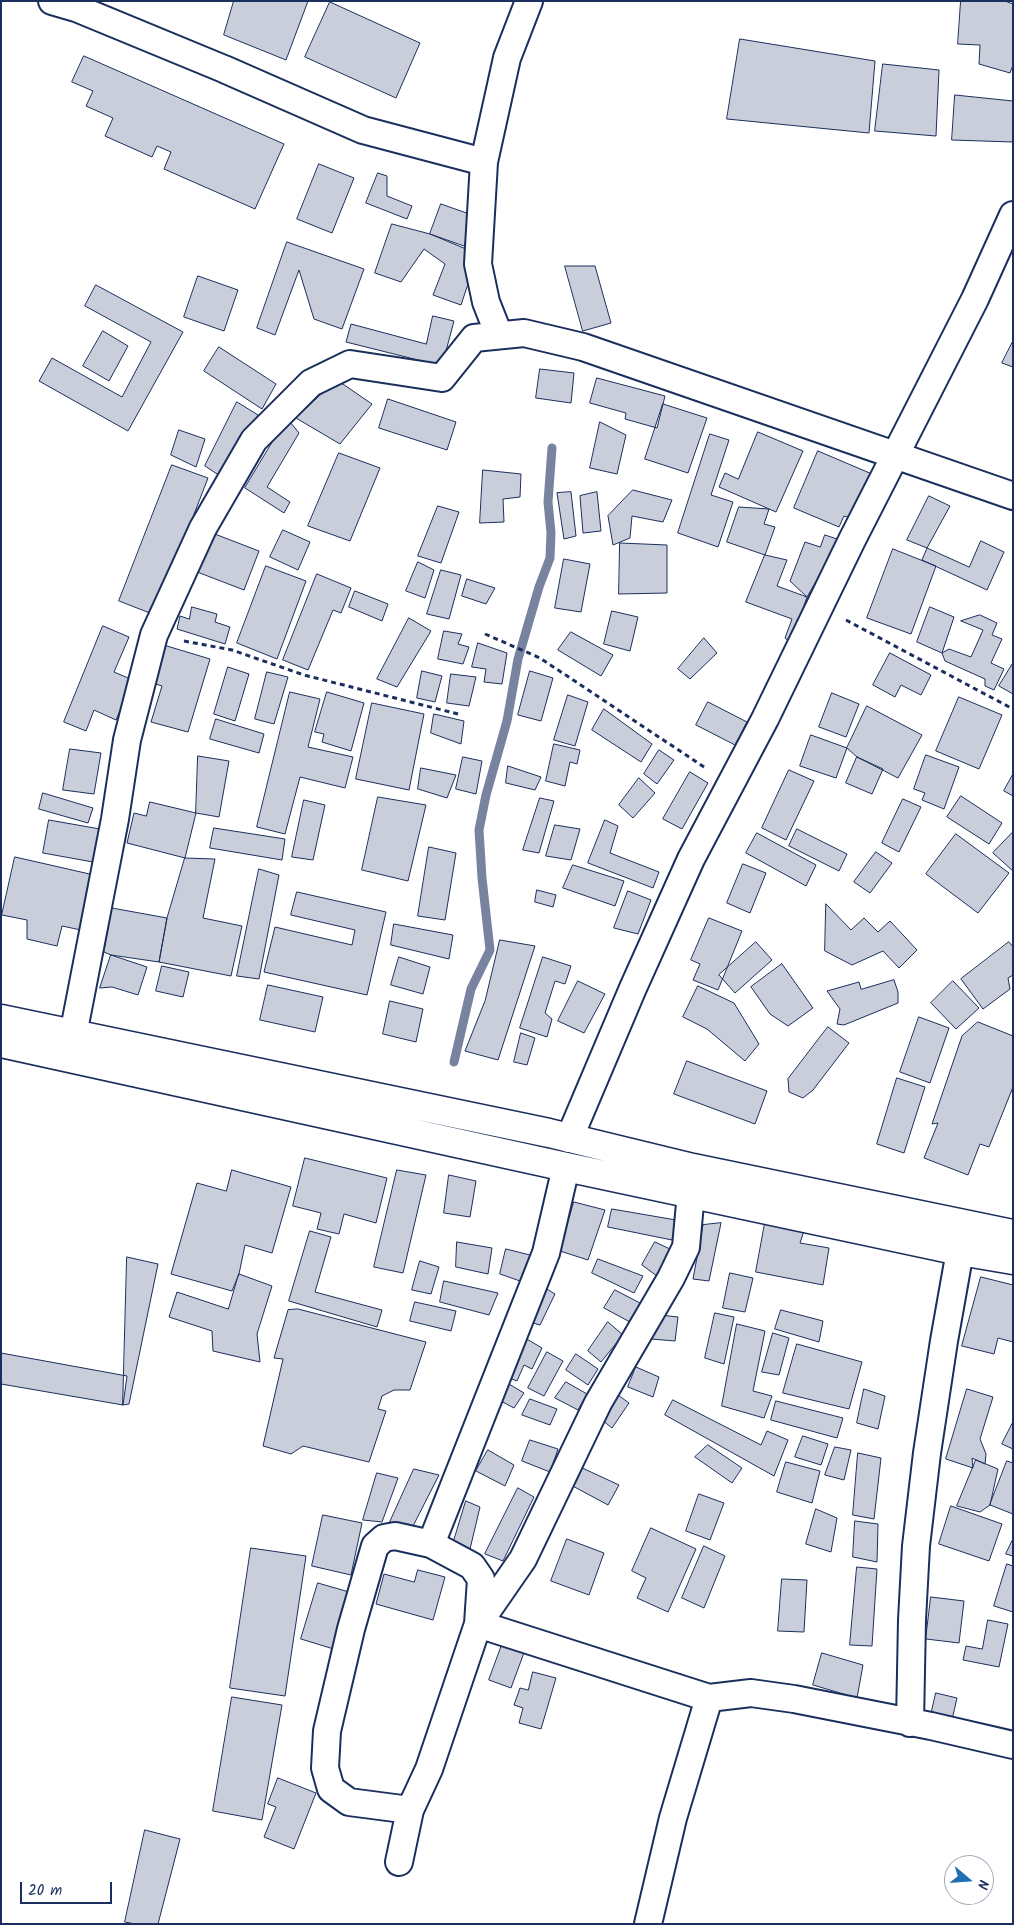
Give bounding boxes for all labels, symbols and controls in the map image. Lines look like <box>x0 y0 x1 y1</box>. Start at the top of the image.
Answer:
north arrow <box>944 1855 994 1905</box>
scale bar <box>22 1872 115 1904</box>
text: N <box>970 1877 994 1892</box>
text: 20 m <box>28 1879 62 1903</box>

